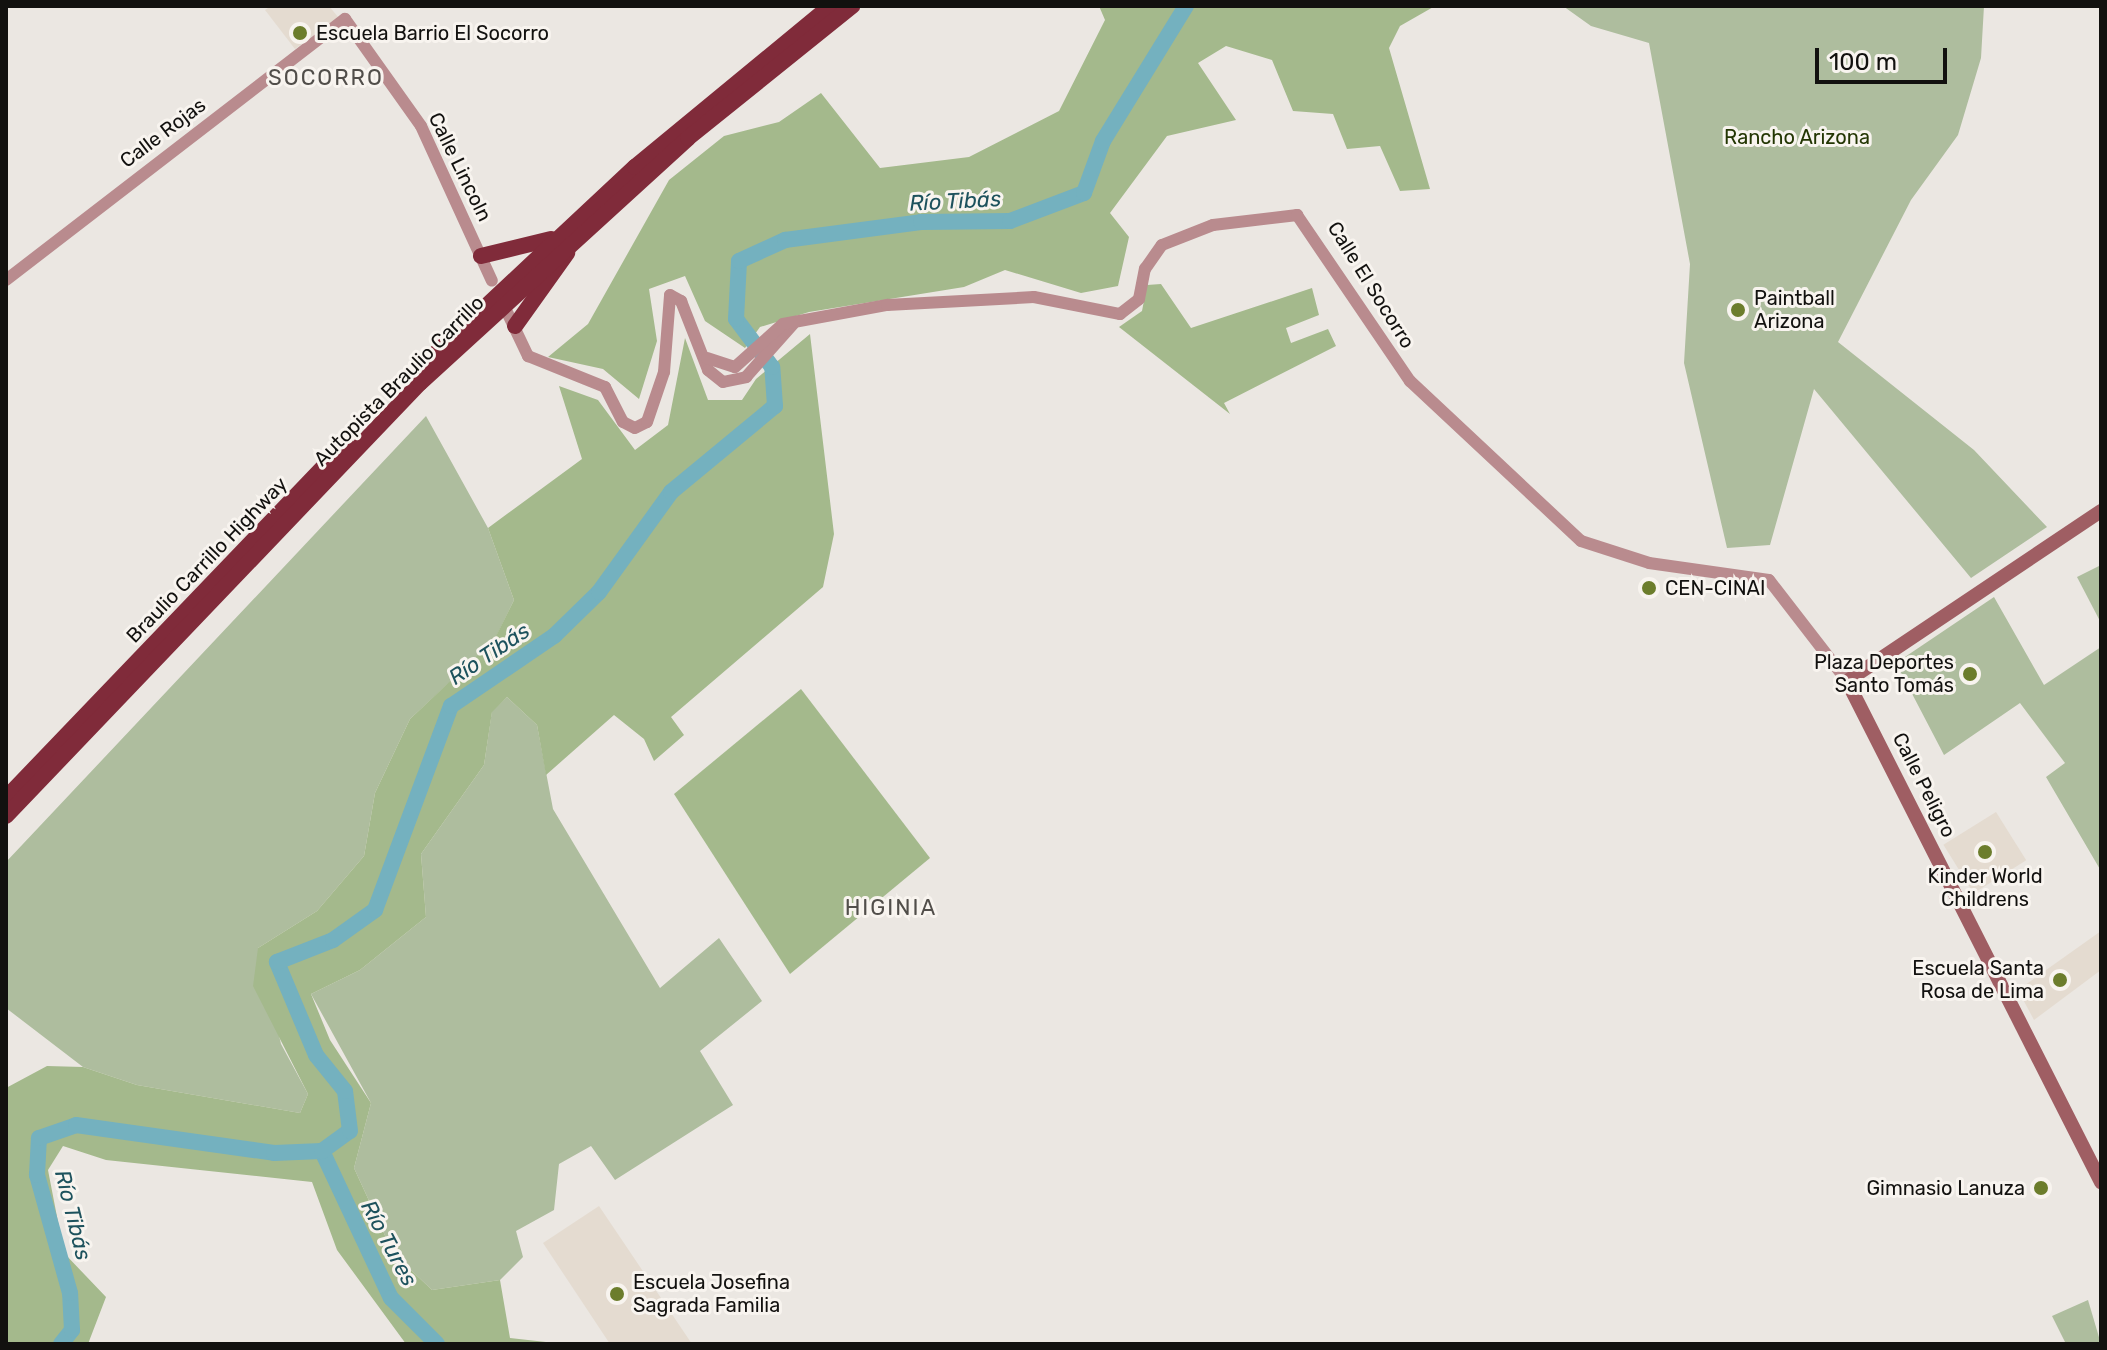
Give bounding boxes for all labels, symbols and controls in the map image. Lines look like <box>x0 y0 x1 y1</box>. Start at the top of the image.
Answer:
place label: Escuela Barrio El Socorro <box>316 21 549 45</box>
marker: Escuela Barrio El Socorro <box>291 24 309 42</box>
scale bar <box>1819 32 1951 82</box>
text: 100 m <box>1829 48 1897 76</box>
district label: SOCORRO <box>268 65 384 91</box>
street label: Calle Rojas <box>115 93 211 173</box>
street label: Calle Lincoln <box>423 109 497 225</box>
park label: Rancho Arizona <box>1724 125 1870 149</box>
water label: Río Tibás <box>908 185 1002 217</box>
street label: Calle El Socorro <box>1322 217 1420 353</box>
place label: Paintball Arizona <box>1754 286 1835 333</box>
street label: Autopista Braulio Carrillo <box>309 291 489 471</box>
marker: Paintball Arizona <box>1729 301 1747 319</box>
street label: Braulio Carrillo Highway <box>122 472 292 648</box>
place label: CEN-CINAI <box>1665 576 1765 600</box>
marker: CEN-CINAI <box>1640 579 1658 597</box>
water label: Río Tibás <box>443 617 535 691</box>
place label: Plaza Deportes Santo Tomás <box>1814 650 1954 697</box>
marker: Plaza Deportes Santo Tomás <box>1961 665 1979 683</box>
street label: Calle Peligro <box>1887 728 1961 842</box>
marker: Kinder World Childrens <box>1976 843 1994 861</box>
place label: Kinder World Childrens <box>1927 864 2043 911</box>
district label: HIGINIA <box>845 895 937 921</box>
place label: Escuela Santa Rosa de Lima <box>1912 956 2044 1003</box>
marker: Escuela Santa Rosa de Lima <box>2051 971 2069 989</box>
water label: Río Tibás <box>49 1167 97 1263</box>
place label: Gimnasio Lanuza <box>1867 1176 2025 1200</box>
marker: Gimnasio Lanuza <box>2032 1179 2050 1197</box>
water label: Río Tures <box>355 1195 423 1291</box>
place label: Escuela Josefina Sagrada Familia <box>633 1270 790 1317</box>
marker: Escuela Josefina Sagrada Familia <box>608 1285 626 1303</box>

